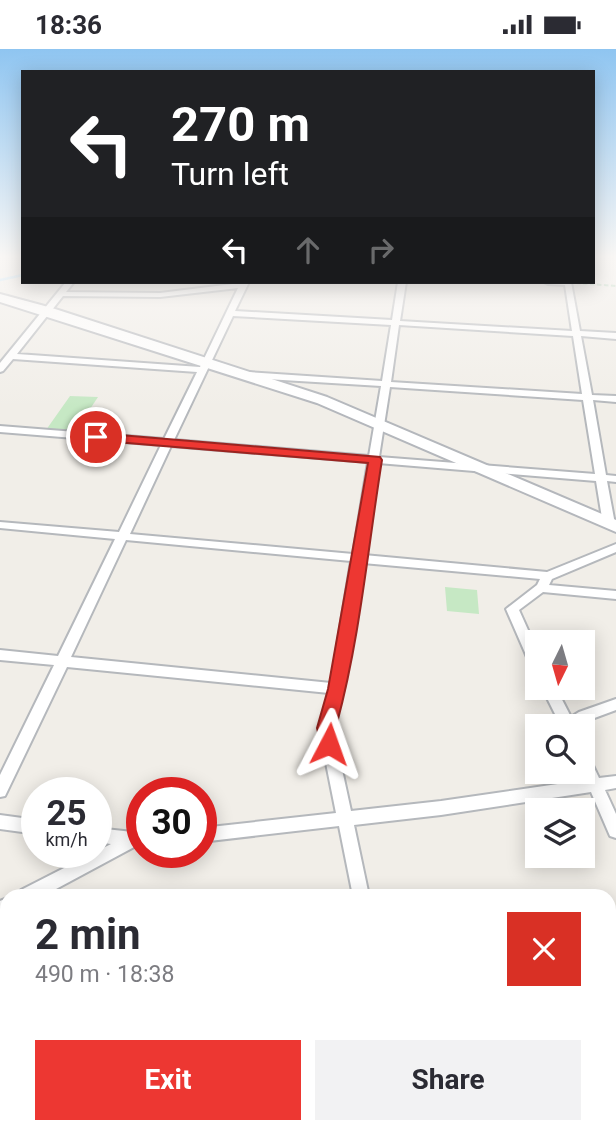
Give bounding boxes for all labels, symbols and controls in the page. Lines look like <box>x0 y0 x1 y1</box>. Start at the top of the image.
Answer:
text: 18:36 <box>35 10 102 40</box>
text: 270 m <box>171 96 310 153</box>
icon: left <box>56 98 147 189</box>
text: Turn left <box>171 155 289 193</box>
icon: left <box>216 231 254 269</box>
icon: ahead <box>289 231 327 269</box>
icon: right <box>362 231 400 269</box>
pin <box>66 407 126 467</box>
icon: arrive <box>77 418 115 456</box>
north arrow <box>525 630 595 700</box>
map controls <box>525 630 595 868</box>
position arrow <box>292 707 366 781</box>
button: search <box>525 714 595 784</box>
speed limit sign: 30 <box>126 777 217 868</box>
text: 25 <box>46 793 87 834</box>
button: layers <box>525 798 595 868</box>
text: km/h <box>45 829 88 850</box>
text: 2 min <box>35 910 141 959</box>
button: close <box>507 912 581 986</box>
text: 490 m · 18:38 <box>35 961 174 988</box>
button: Exit <box>35 1040 301 1120</box>
button: Share <box>315 1040 581 1120</box>

